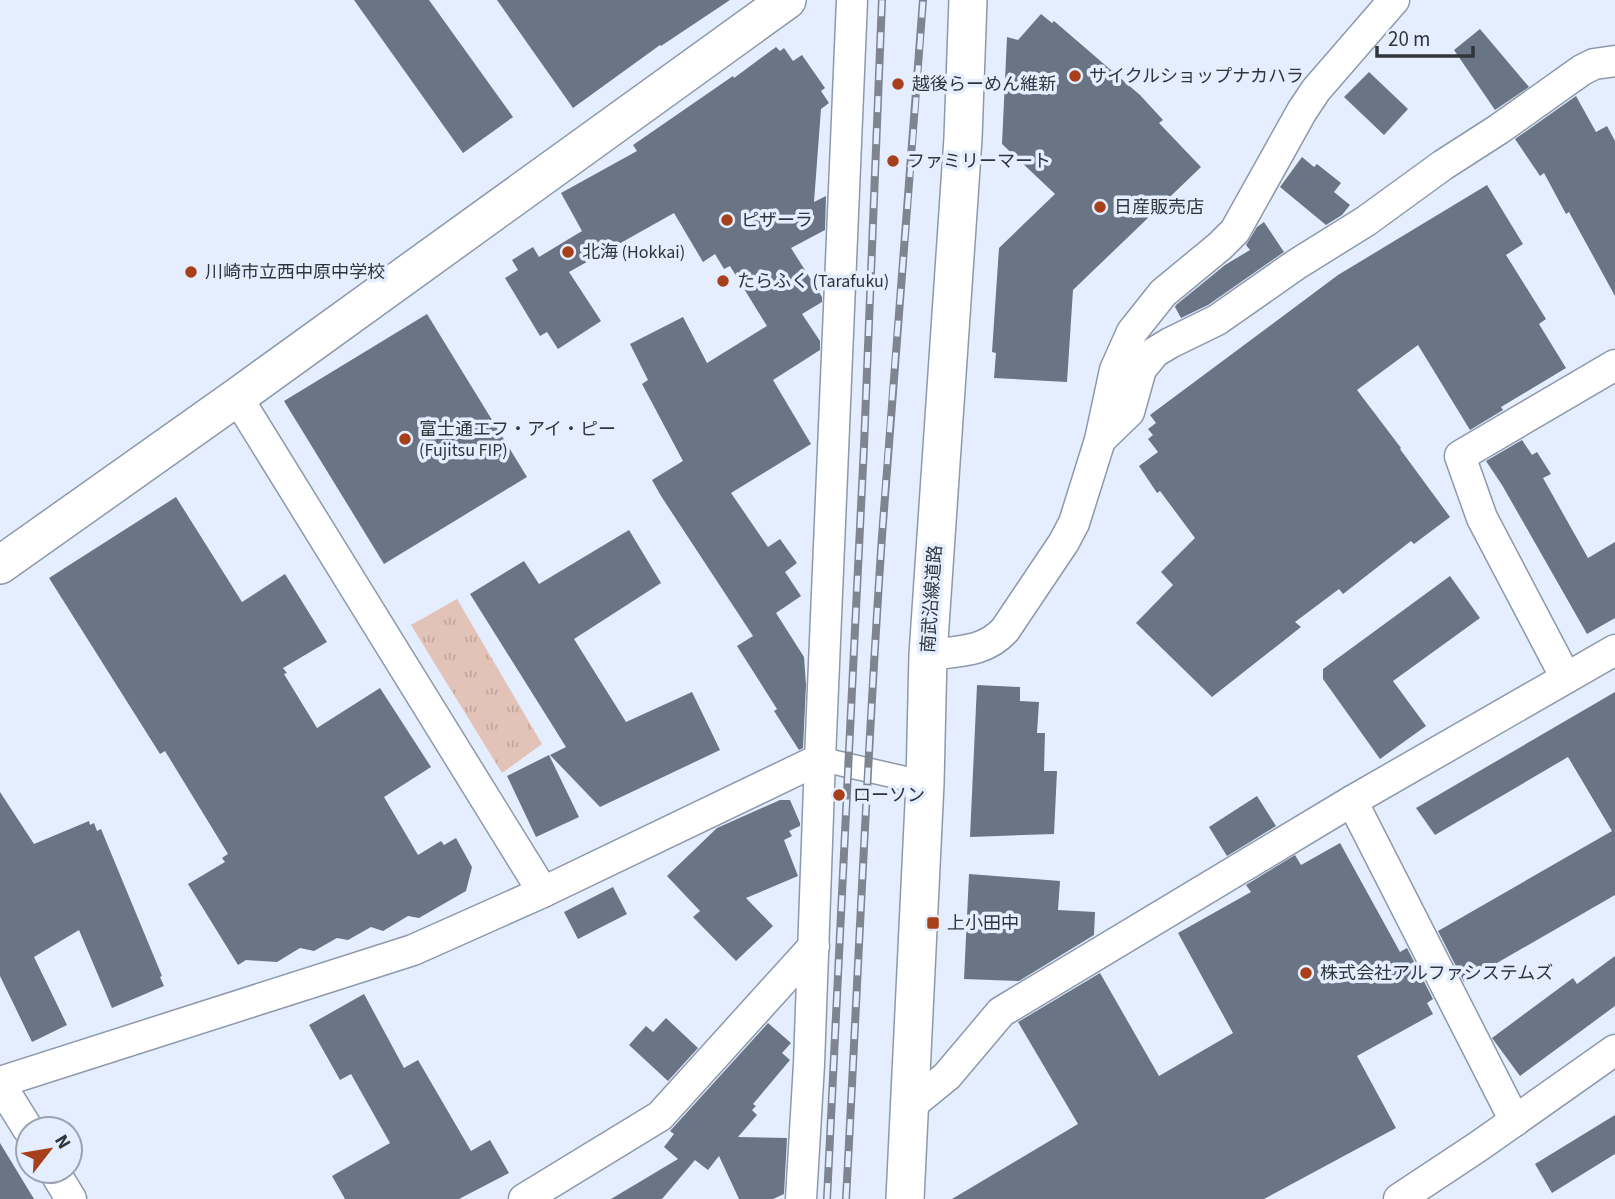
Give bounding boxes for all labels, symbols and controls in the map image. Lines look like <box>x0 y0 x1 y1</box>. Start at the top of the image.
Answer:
scale bar <box>1377 14 1473 58</box>
text: 20 m <box>1388 24 1430 54</box>
place label: サイクルショップナカハラ <box>1089 64 1304 89</box>
marker: サイクルショップナカハラ <box>1067 68 1083 84</box>
place label: 越後らーめん維新 <box>912 72 1056 97</box>
marker: 越後らーめん維新 <box>890 76 906 92</box>
place label: ファミリーマート <box>907 149 1051 174</box>
marker: ファミリーマート <box>885 153 901 169</box>
place label: 日産販売店 <box>1114 195 1204 220</box>
marker: 日産販売店 <box>1092 199 1108 215</box>
place label: ピザーラ <box>741 208 813 233</box>
marker: ピザーラ <box>719 212 735 228</box>
place label: 北海 (Hokkai) <box>582 240 685 265</box>
marker: 北海 (Hokkai) <box>560 244 576 260</box>
place label: 川崎市立西中原中学校 <box>205 260 385 285</box>
marker: 川崎市立西中原中学校 <box>183 264 199 280</box>
place label: たらふく (Tarafuku) <box>737 269 889 294</box>
marker: たらふく (Tarafuku) <box>715 273 731 289</box>
place label: 富士通エフ・アイ・ピー (Fujitsu FIP) <box>419 417 616 463</box>
marker: 富士通エフ・アイ・ピー (Fujitsu FIP) <box>397 431 413 447</box>
street label: 南武沿線道路 <box>916 544 948 654</box>
place label: ローソン <box>853 783 925 808</box>
marker: ローソン <box>831 787 847 803</box>
place label: 上小田中 <box>947 911 1019 936</box>
marker: 上小田中 <box>925 915 941 931</box>
place label: 株式会社アルファシステムズ <box>1320 961 1553 986</box>
marker: 株式会社アルファシステムズ <box>1298 965 1314 981</box>
north arrow <box>14 1115 84 1185</box>
text: N <box>47 1130 77 1154</box>

